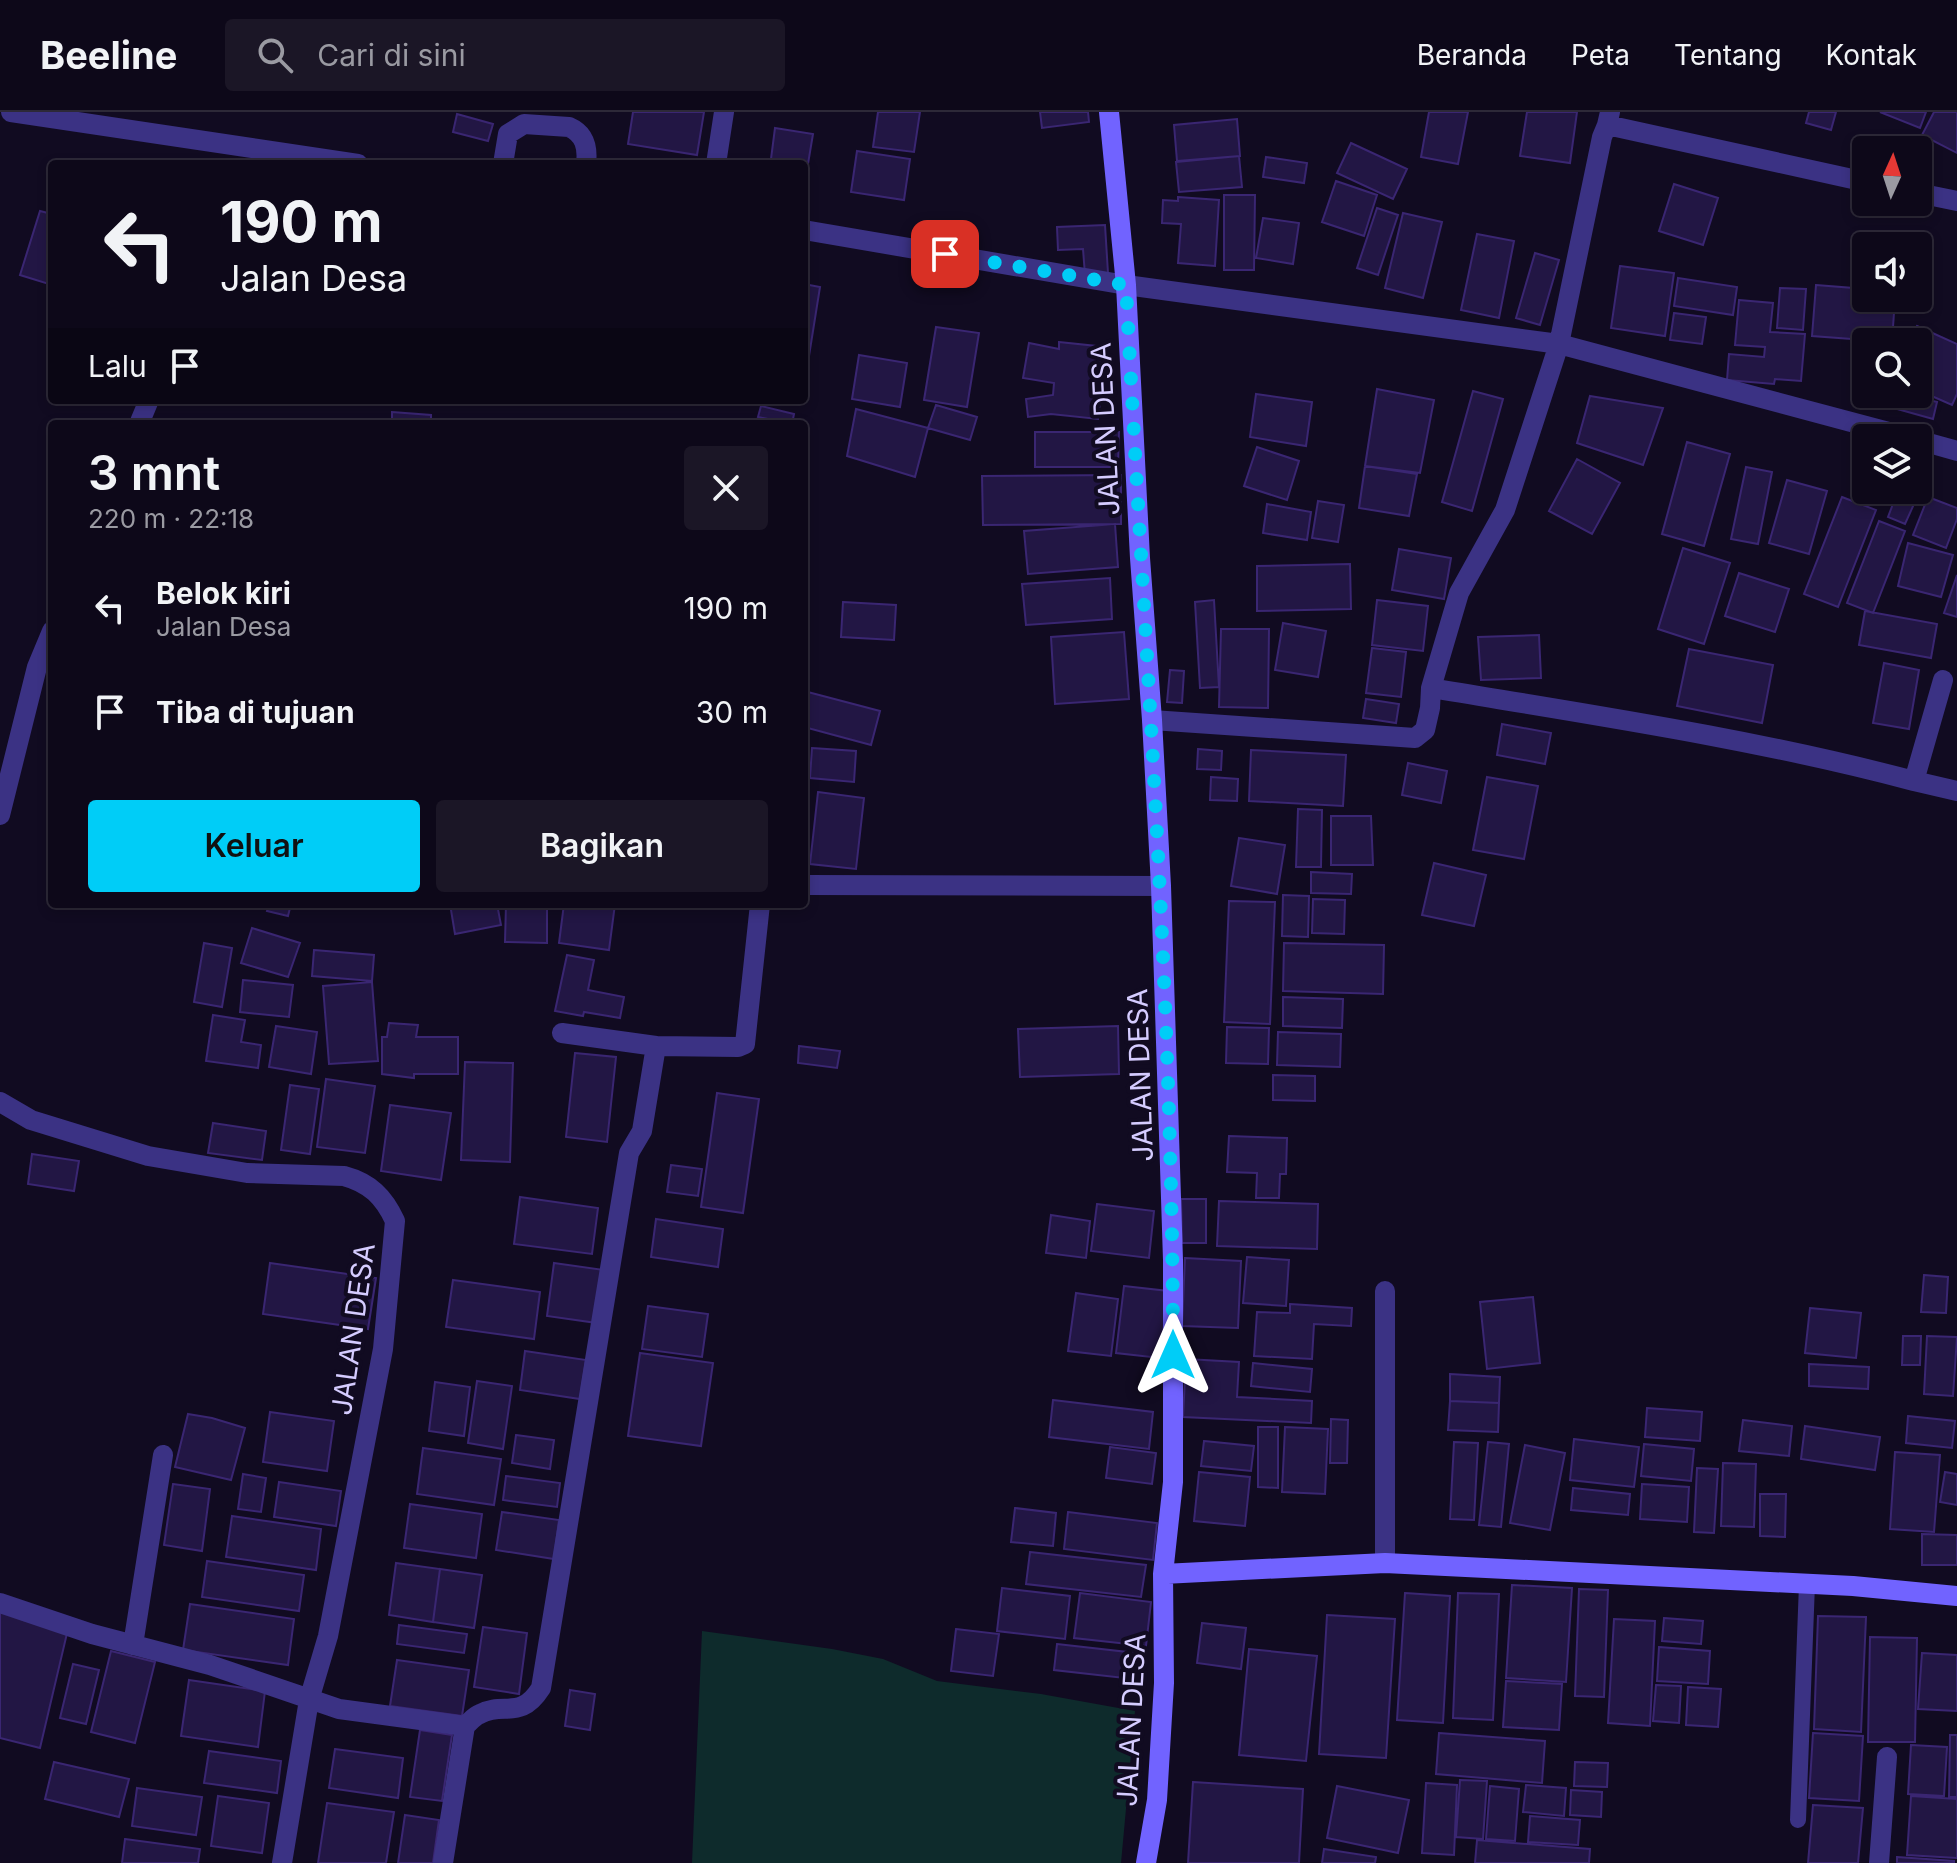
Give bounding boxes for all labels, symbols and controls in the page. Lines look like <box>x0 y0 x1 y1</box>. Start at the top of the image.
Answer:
search box <box>225 19 785 91</box>
text: Beeline <box>40 32 177 78</box>
icon: search <box>253 33 297 77</box>
text: Cari di sini <box>317 37 466 73</box>
text: Beranda <box>1417 38 1527 72</box>
text: Peta <box>1571 38 1630 72</box>
text: Tentang <box>1674 38 1782 72</box>
text: Kontak <box>1826 38 1917 72</box>
north arrow <box>1852 136 1932 216</box>
map controls <box>1852 136 1932 504</box>
text: 190 m <box>220 188 383 256</box>
icon: left <box>88 192 192 296</box>
pin <box>911 220 979 288</box>
icon: arrive <box>923 232 967 276</box>
button: sound <box>1852 232 1932 312</box>
text: Jalan Desa <box>220 256 407 300</box>
button: search <box>1852 328 1932 408</box>
street label: JALAN DESA <box>1083 342 1127 516</box>
icon: arrive <box>163 344 207 388</box>
text: Lalu <box>88 348 147 384</box>
button: layers <box>1852 424 1932 504</box>
text: 3 mnt <box>88 443 220 502</box>
button: close <box>684 446 768 530</box>
text: 220 m · 22:18 <box>88 503 254 534</box>
text: Belok kiri <box>156 575 291 611</box>
icon: left <box>88 586 132 630</box>
text: 190 m <box>684 590 768 626</box>
text: Jalan Desa <box>156 611 291 642</box>
icon: arrive <box>88 690 132 734</box>
text: Tiba di tujuan <box>156 694 355 730</box>
text: 30 m <box>696 694 768 730</box>
button: Keluar <box>88 800 420 892</box>
button: Bagikan <box>436 800 768 892</box>
street label: JALAN DESA <box>1120 988 1160 1162</box>
street label: JALAN DESA <box>324 1241 382 1417</box>
position arrow <box>1131 1313 1215 1397</box>
street label: JALAN DESA <box>1109 1633 1153 1807</box>

